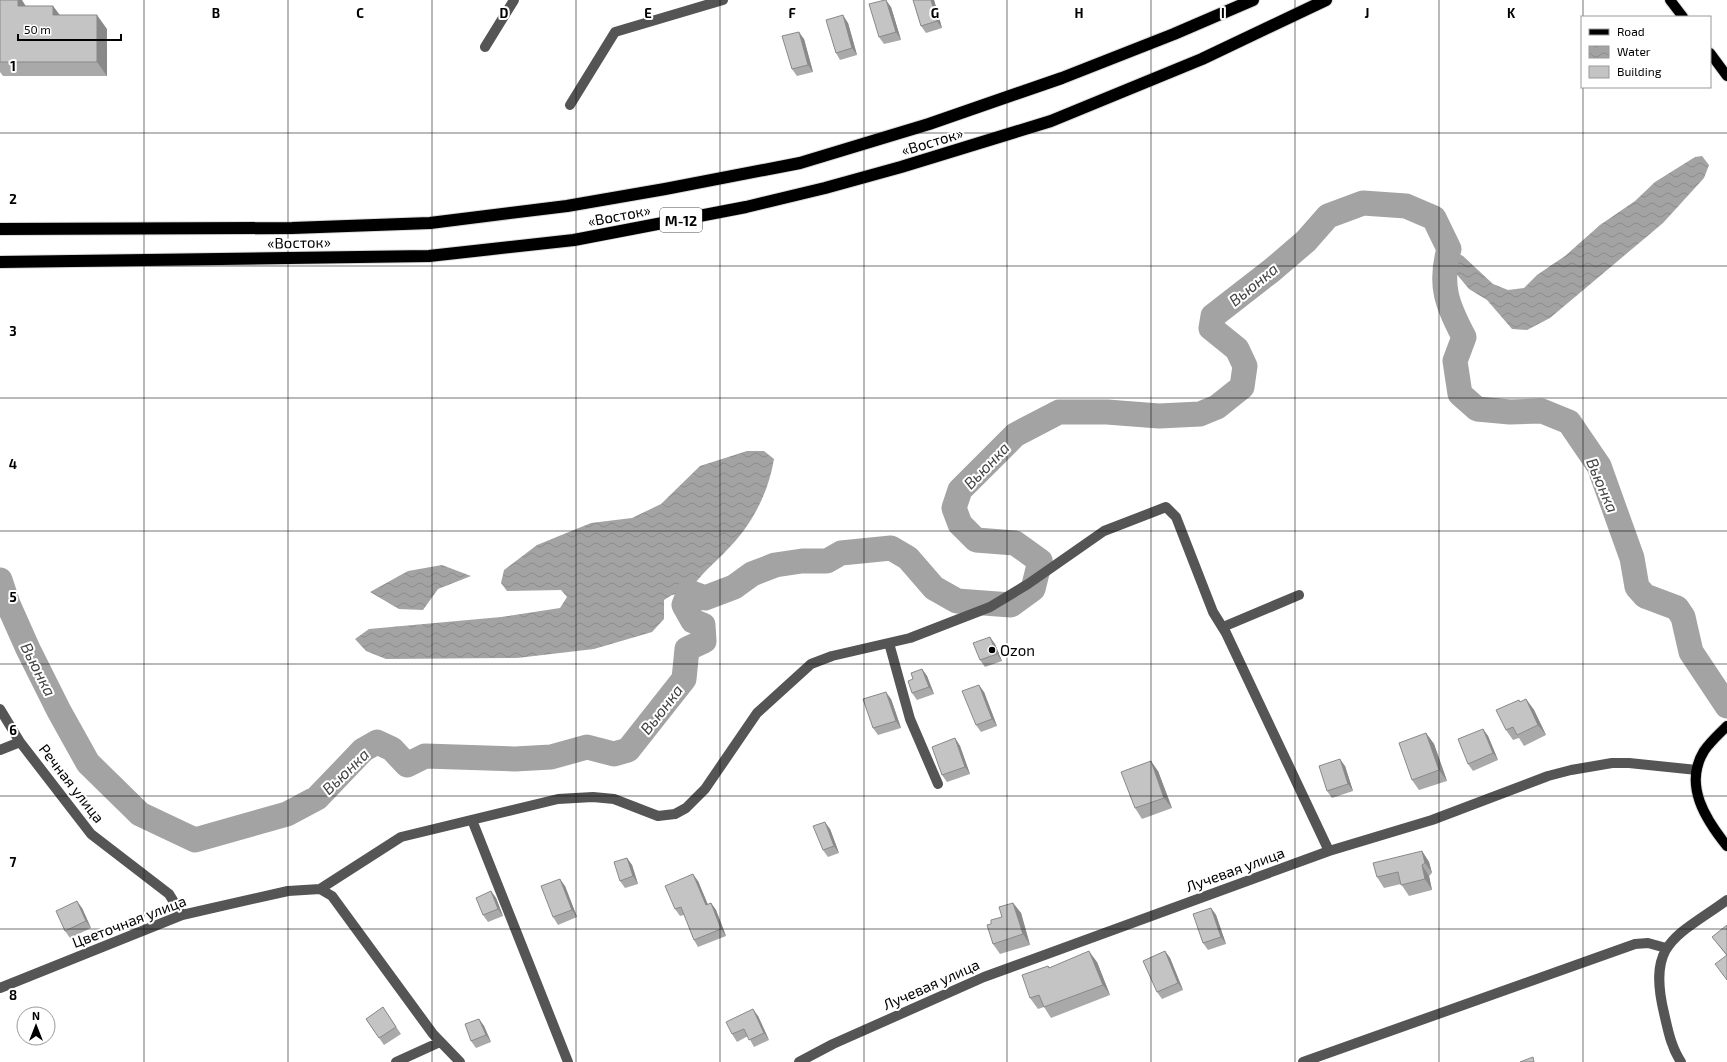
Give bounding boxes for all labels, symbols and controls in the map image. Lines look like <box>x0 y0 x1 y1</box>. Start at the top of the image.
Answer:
text: B <box>212 5 220 21</box>
text: C <box>356 5 364 21</box>
text: D <box>500 5 509 21</box>
text: E <box>644 5 652 21</box>
text: F <box>788 5 796 21</box>
text: G <box>931 5 939 21</box>
text: H <box>1075 5 1084 21</box>
text: I <box>1221 5 1225 21</box>
text: J <box>1365 5 1369 21</box>
text: K <box>1507 5 1516 21</box>
scale bar <box>18 16 121 42</box>
legend <box>1581 16 1711 88</box>
text: 50 m <box>24 22 51 36</box>
text: Road <box>1617 24 1645 38</box>
text: Water <box>1617 44 1651 58</box>
text: 1 <box>10 58 16 74</box>
text: Building <box>1617 64 1662 78</box>
street label: «Восток» <box>899 123 965 159</box>
text: 2 <box>9 191 17 207</box>
street label: «Восток» <box>586 200 652 230</box>
road number: М-12 <box>660 208 702 232</box>
street label: «Восток» <box>267 232 331 252</box>
water label: Вьюнка <box>1225 258 1281 310</box>
text: 3 <box>9 323 17 339</box>
water label: Вьюнка <box>959 438 1013 492</box>
water label: Вьюнка <box>1583 455 1623 515</box>
text: 4 <box>9 456 17 472</box>
text: 5 <box>9 589 17 605</box>
water label: Вьюнка <box>17 639 61 699</box>
place label: Ozon <box>1000 641 1035 659</box>
marker: Ozon <box>987 645 997 655</box>
water label: Вьюнка <box>636 680 686 738</box>
text: 6 <box>9 722 17 738</box>
street label: Речная улица <box>35 740 108 827</box>
water label: Вьюнка <box>318 744 372 798</box>
street label: Лучевая улица <box>1183 843 1287 896</box>
text: 7 <box>10 854 17 870</box>
street label: Цветочная улица <box>69 891 189 952</box>
street label: Лучевая улица <box>880 955 982 1014</box>
text: 8 <box>9 987 17 1003</box>
north arrow <box>16 1006 56 1046</box>
text: N <box>32 1009 40 1022</box>

